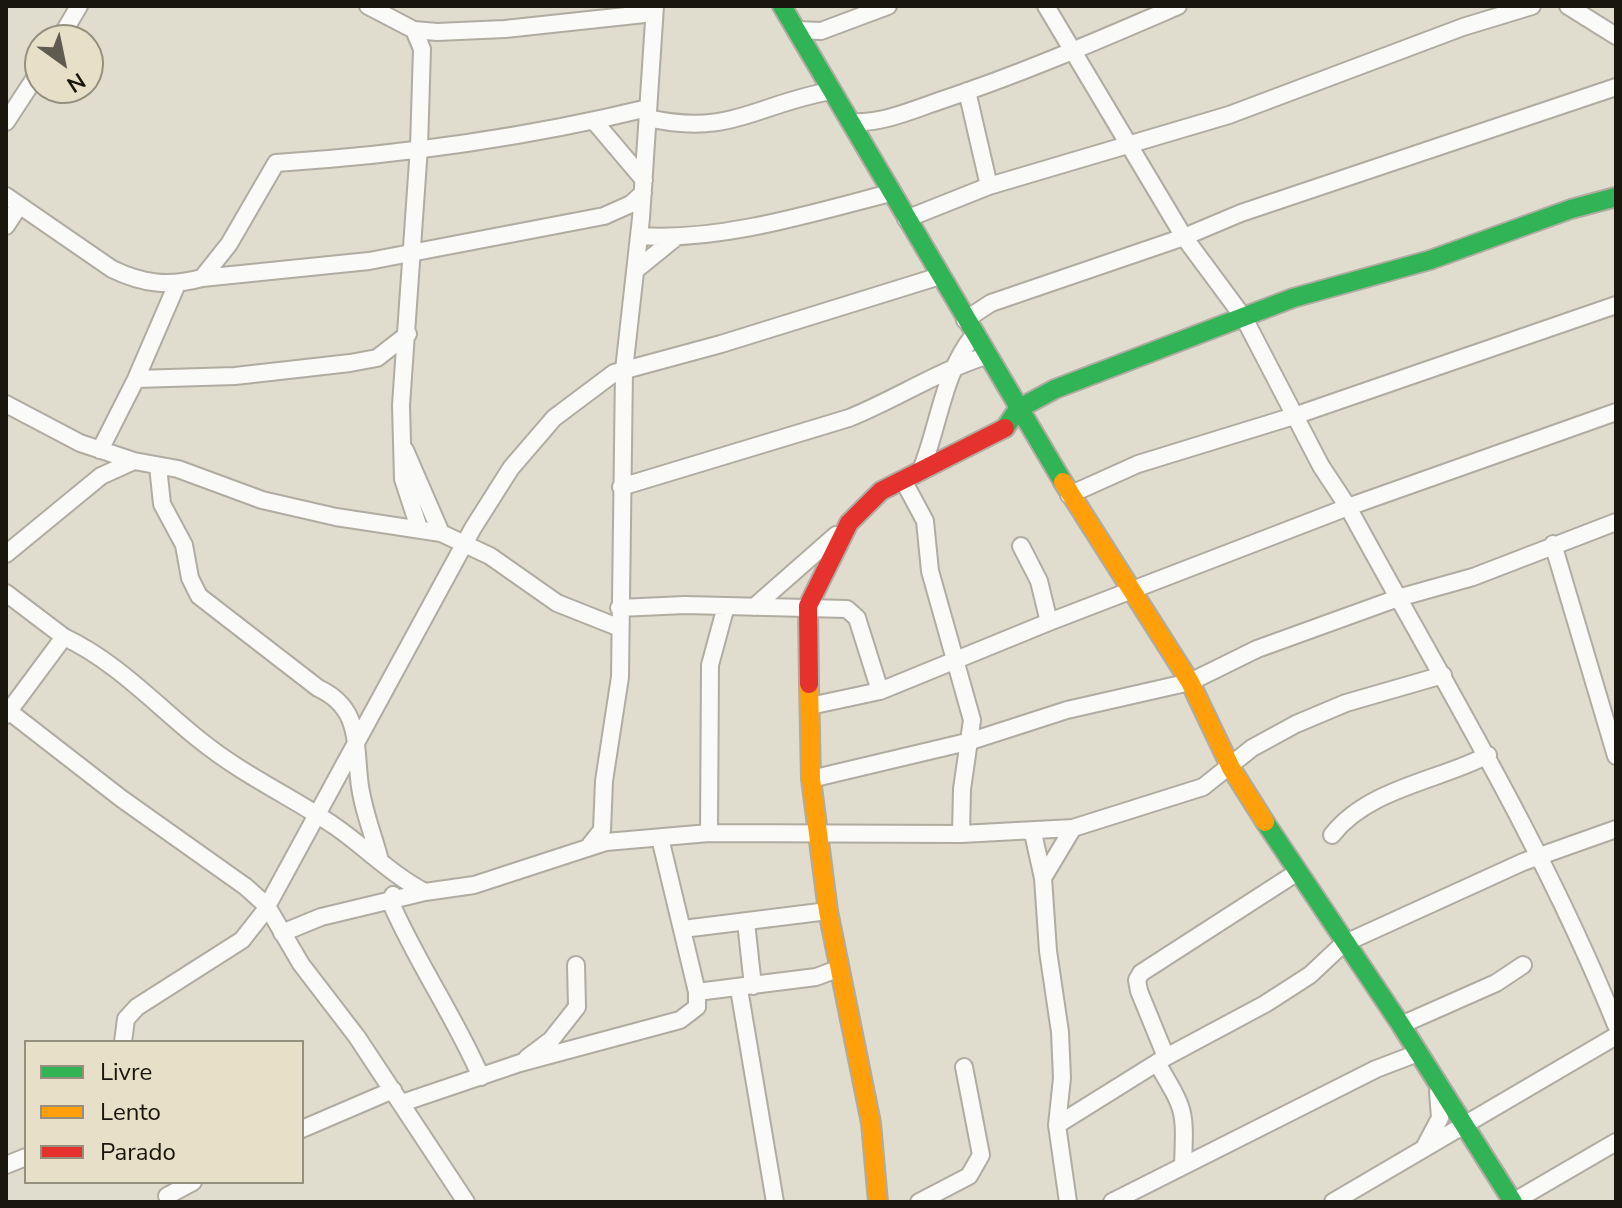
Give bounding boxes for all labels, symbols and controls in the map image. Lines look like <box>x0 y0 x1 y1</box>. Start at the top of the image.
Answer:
north arrow <box>24 24 104 104</box>
text: N <box>61 65 91 100</box>
legend <box>24 1040 304 1184</box>
text: Livre <box>100 1056 152 1088</box>
text: Lento <box>100 1096 161 1128</box>
text: Parado <box>100 1136 176 1168</box>

